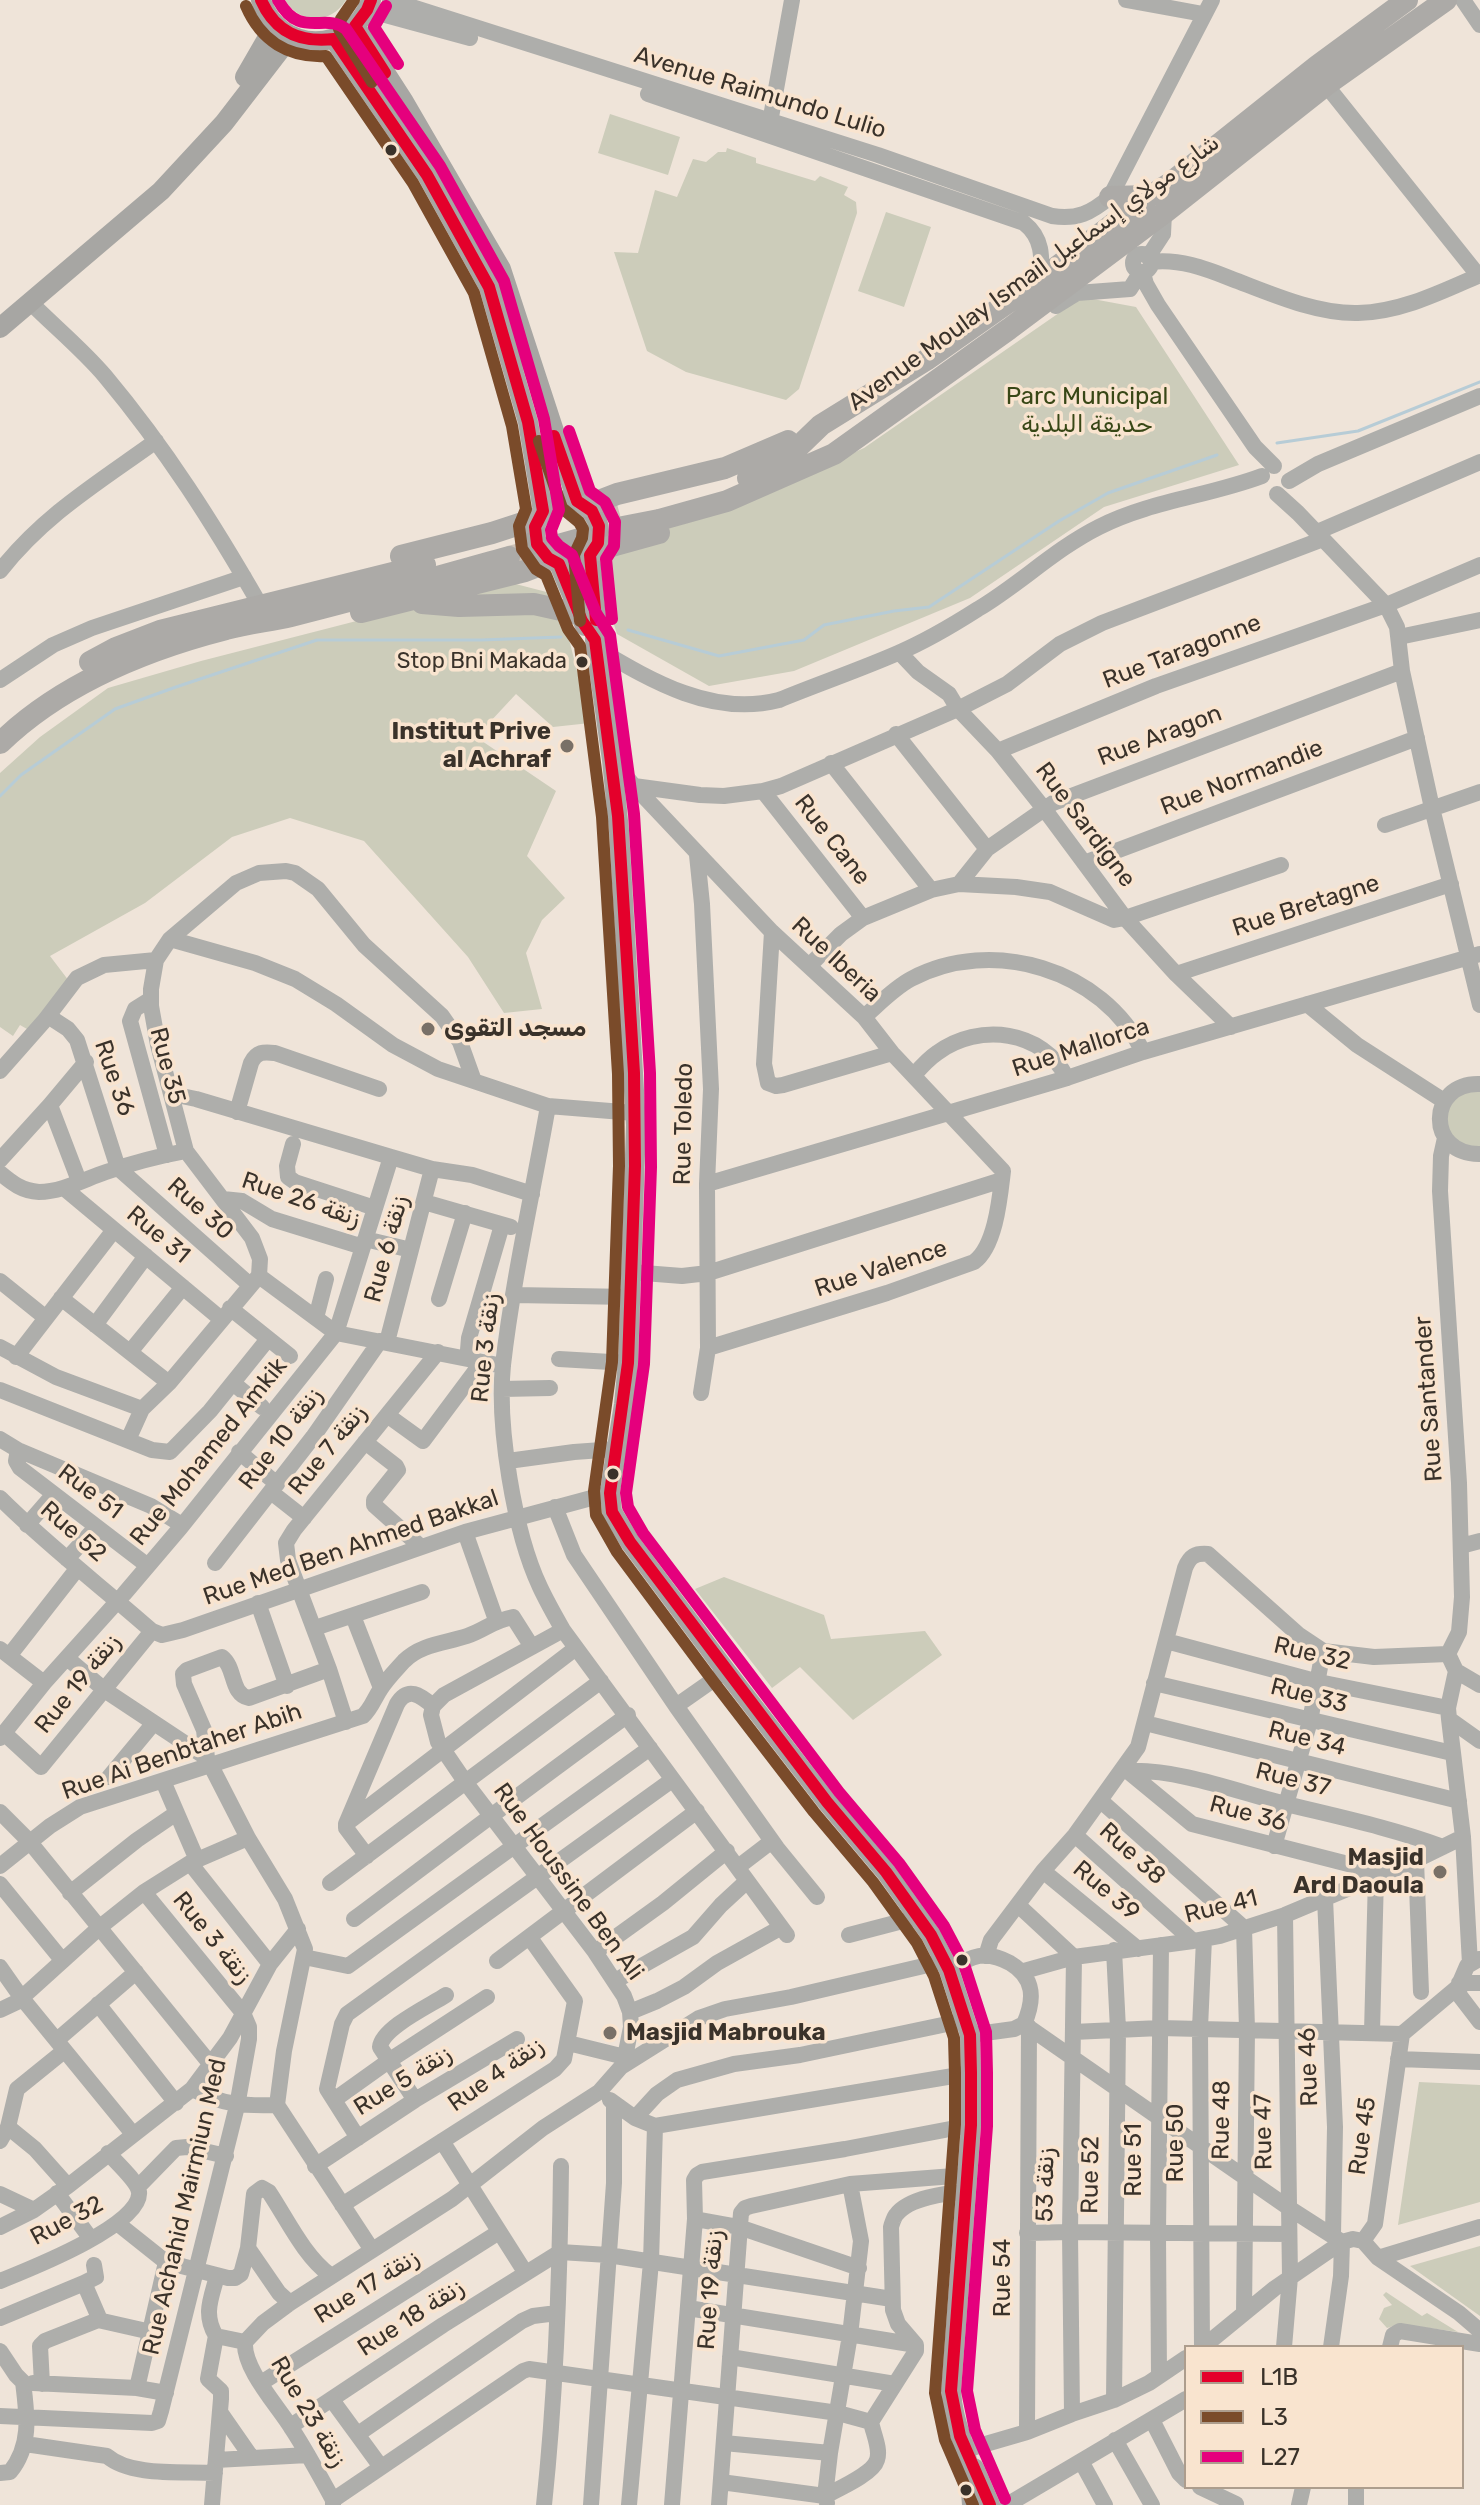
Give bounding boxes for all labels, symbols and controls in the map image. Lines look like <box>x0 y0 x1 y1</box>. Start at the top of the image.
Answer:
street label: Avenue Raimundo Lulio <box>631 41 889 145</box>
street label: Avenue Moulay Ismail شارع مولاي إسماعيل <box>843 129 1225 417</box>
unlabelled marker <box>383 142 399 158</box>
park label: Parc Municipal حديقة البلدية <box>1006 383 1168 439</box>
street label: Rue Taragonne <box>1099 609 1265 695</box>
place label: Stop Bni Makada <box>397 649 567 675</box>
marker: Stop Bni Makada <box>574 654 590 670</box>
street label: Rue Aragon <box>1094 699 1226 773</box>
place label: Institut Prive al Achraf <box>392 718 551 774</box>
street label: Rue Normandie <box>1157 734 1327 822</box>
marker: Institut Prive al Achraf <box>558 737 576 755</box>
street label: Rue Sardigne <box>1029 757 1141 893</box>
street label: Rue Cane <box>788 789 876 891</box>
street label: Rue Bretagne <box>1229 869 1383 943</box>
street label: Rue Iberia <box>785 911 887 1009</box>
street label: Rue Mallorca <box>1009 1012 1153 1084</box>
place label: مسجد التقوى <box>444 1015 587 1043</box>
marker: مسجد التقوى <box>419 1020 437 1038</box>
street label: Rue 35 <box>143 1025 191 1107</box>
street label: Rue 36 <box>88 1036 140 1120</box>
street label: Rue Toledo <box>669 1063 699 1185</box>
street label: Rue 26 زنقة <box>238 1166 364 1234</box>
street label: Rue 30 <box>161 1172 239 1246</box>
street label: Rue 6 زنقة <box>359 1192 415 1306</box>
street label: Rue 31 <box>120 1200 196 1270</box>
street label: Rue Valence <box>811 1234 951 1304</box>
street label: Rue 3 زنقة <box>466 1292 506 1404</box>
street label: Rue Santander <box>1409 1315 1449 1483</box>
street label: Rue Mohamed Amkik <box>124 1352 294 1552</box>
street label: Rue 10 زنقة <box>233 1382 329 1496</box>
street label: Rue 7 زنقة <box>283 1399 373 1501</box>
street label: Rue 51 <box>52 1458 128 1526</box>
unlabelled marker <box>605 1466 621 1482</box>
street label: Rue Med Ben Ahmed Bakkal <box>199 1484 503 1612</box>
street label: Rue 52 <box>34 1496 112 1568</box>
street label: Rue 19 زنقة <box>29 1628 127 1740</box>
street label: Rue 32 <box>1271 1631 1353 1677</box>
street label: Rue 33 <box>1268 1673 1350 1719</box>
street label: Rue Ai Benbtaher Abih <box>58 1697 306 1807</box>
street label: Rue 34 <box>1265 1715 1349 1763</box>
street label: Rue 37 <box>1253 1757 1333 1803</box>
street label: Rue Houssine Ben Ali <box>487 1778 649 1986</box>
street label: Rue 36 <box>1206 1790 1290 1838</box>
street label: Rue 38 <box>1093 1817 1171 1891</box>
place label: Masjid Ard Daoula <box>1293 1844 1424 1900</box>
street label: Rue 39 <box>1067 1855 1145 1927</box>
marker: Masjid Ard Daoula <box>1431 1863 1449 1881</box>
street label: Rue 41 <box>1182 1884 1260 1930</box>
street label: Rue 3 زنقة <box>166 1886 258 1990</box>
unlabelled marker <box>954 1952 970 1968</box>
place label: Masjid Mabrouka <box>626 2019 826 2047</box>
marker: Masjid Mabrouka <box>601 2024 619 2042</box>
street label: Rue 46 <box>1293 2027 1325 2107</box>
street label: Rue 4 زنقة <box>443 2032 549 2118</box>
street label: Rue 5 زنقة <box>349 2040 457 2122</box>
street label: Rue Achahid Mairmiun Med <box>137 2056 233 2358</box>
street label: Rue 48 <box>1207 2080 1237 2160</box>
street label: Rue 47 <box>1249 2094 1279 2170</box>
street label: Rue 45 <box>1343 2095 1383 2177</box>
street label: Rue 50 <box>1162 2104 1190 2182</box>
street label: Rue 51 <box>1120 2123 1148 2197</box>
street label: Rue 52 <box>1076 2136 1106 2214</box>
street label: زنقة 53 <box>1031 2148 1061 2222</box>
street label: Rue 32 <box>26 2190 108 2252</box>
street label: Rue 19 زنقة <box>692 2229 730 2351</box>
street label: Rue 54 <box>989 2239 1017 2317</box>
street label: Rue 17 زنقة <box>309 2244 425 2330</box>
street label: Rue 18 زنقة <box>353 2273 469 2363</box>
legend <box>1184 2345 1464 2489</box>
street label: Rue 23 زنقة <box>264 2352 352 2472</box>
text: L1B <box>1260 2363 1298 2391</box>
text: L3 <box>1260 2403 1288 2431</box>
text: L27 <box>1260 2443 1300 2471</box>
unlabelled marker <box>958 2482 974 2498</box>

